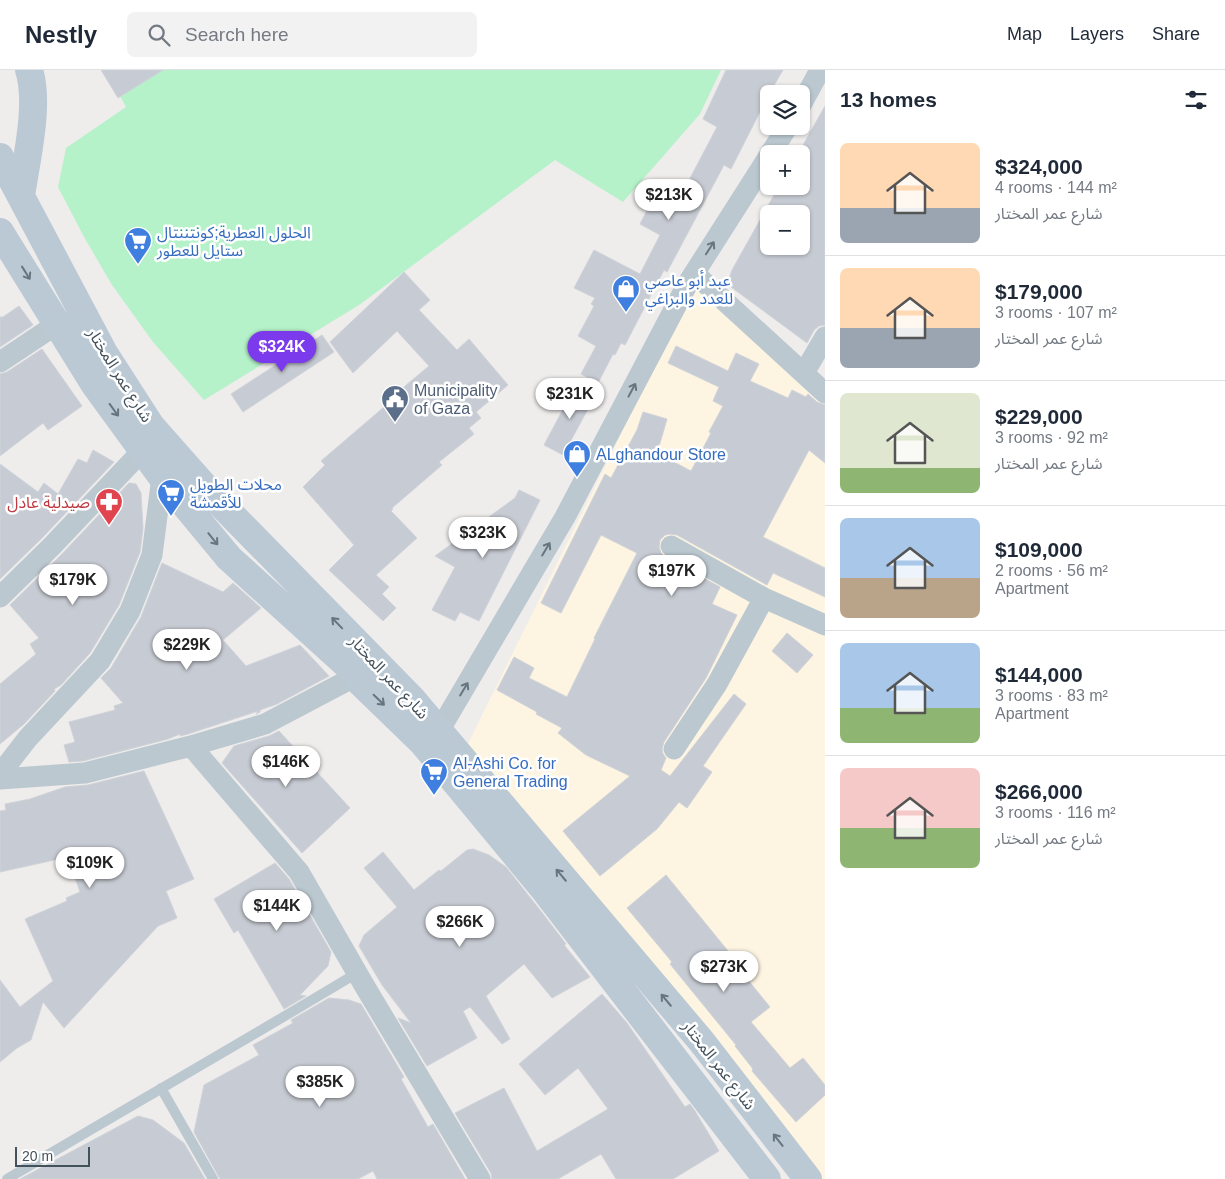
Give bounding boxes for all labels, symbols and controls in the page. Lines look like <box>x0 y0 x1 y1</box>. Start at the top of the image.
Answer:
search box <box>127 12 477 57</box>
text: Nestly <box>25 21 97 48</box>
icon: search <box>145 21 173 49</box>
text: Search here <box>185 24 289 45</box>
text: Map <box>1007 24 1042 44</box>
text: Layers <box>1070 24 1124 44</box>
text: Share <box>1152 24 1200 44</box>
map controls <box>760 85 810 255</box>
button: layers <box>760 85 810 135</box>
icon: filters <box>1182 86 1210 114</box>
text: 13 homes <box>840 88 937 111</box>
button: + <box>760 145 810 195</box>
text: $324,000 <box>995 155 1083 178</box>
icon: home <box>880 163 940 223</box>
pin: $213K <box>634 178 704 221</box>
text: 4 rooms · 144 m² <box>995 179 1117 196</box>
text: $213K <box>645 186 693 203</box>
button: − <box>760 205 810 255</box>
text: شارع عمر المختار <box>995 205 1103 222</box>
place label: الحلول العطرية;كونتننتال ستايل للعطور <box>156 224 311 260</box>
supermarket icon: الحلول العطرية;كونتننتال ستايل للعطور <box>123 226 153 265</box>
one-way arrow <box>705 242 715 256</box>
one-way arrow <box>21 266 31 280</box>
place label: عبد أبو عاصي للعدد والبراغي <box>645 270 733 310</box>
shop icon: عبد أبو عاصي للعدد والبراغي <box>611 274 641 313</box>
text: $179,000 <box>995 280 1083 303</box>
icon: home <box>880 288 940 348</box>
text: 3 rooms · 107 m² <box>995 304 1117 321</box>
street label: شارع عمر المختار <box>80 324 156 427</box>
pin: $324K <box>247 330 317 373</box>
text: شارع عمر المختار <box>995 330 1103 347</box>
text: $324K <box>258 338 306 355</box>
pin: $231K <box>535 378 605 420</box>
place label: Municipality of Gaza <box>414 382 498 417</box>
public building icon: Municipality of Gaza <box>380 384 410 423</box>
one-way arrow <box>627 384 637 398</box>
text: $231K <box>546 385 594 402</box>
one-way arrow <box>108 403 119 416</box>
text: $229,000 <box>995 405 1083 428</box>
icon: home <box>880 413 940 473</box>
text: 3 rooms · 92 m² <box>995 429 1108 446</box>
shop icon: ALghandour Store <box>562 439 592 478</box>
place label: ALghandour Store <box>596 446 726 463</box>
text: شارع عمر المختار <box>995 455 1103 472</box>
place label: محلات الطويل للأقمشة <box>190 476 282 511</box>
supermarket icon: محلات الطويل للأقمشة <box>156 478 186 517</box>
pharmacy icon: صيدلية عادل <box>94 487 124 526</box>
place label: صيدلية عادل <box>7 494 90 513</box>
pin: $323K <box>448 516 518 559</box>
text: $323K <box>459 524 507 541</box>
one-way arrow <box>208 532 219 545</box>
icon: home <box>880 538 940 598</box>
text: $109,000 <box>995 538 1083 561</box>
one-way arrow <box>542 542 552 557</box>
pin: $197K <box>637 554 707 597</box>
text: $197K <box>648 562 696 579</box>
text: 2 rooms · 56 m² <box>995 562 1108 579</box>
pin: $179K <box>38 564 108 606</box>
text: $179K <box>49 571 97 588</box>
text: Apartment <box>995 580 1069 597</box>
one-way arrow <box>331 617 344 629</box>
pin: $229K <box>152 628 222 671</box>
street label: شارع عمر المختار <box>342 631 432 725</box>
text: $229K <box>163 636 211 653</box>
icon: home <box>880 663 940 723</box>
text: $144,000 <box>995 663 1083 686</box>
one-way arrow <box>459 682 469 697</box>
text: 3 rooms · 83 m² <box>995 687 1108 704</box>
one-way arrow <box>373 694 385 706</box>
text: Apartment <box>995 705 1069 722</box>
pin: $146K <box>251 746 321 788</box>
text: $146K <box>262 753 310 770</box>
place label: Al-Ashi Co. for General Trading <box>453 755 568 790</box>
supermarket icon: Al-Ashi Co. for General Trading <box>419 757 449 796</box>
text: $266,000 <box>995 780 1083 803</box>
icon: home <box>880 788 940 848</box>
text: 3 rooms · 116 m² <box>995 804 1116 821</box>
text: شارع عمر المختار <box>995 830 1103 847</box>
pin: $109K <box>55 846 125 889</box>
text: $109K <box>66 854 114 871</box>
one-way arrow <box>555 869 567 882</box>
pin: $144K <box>242 890 312 932</box>
text: $144K <box>253 897 301 914</box>
pin: $266K <box>425 906 495 948</box>
text: $266K <box>436 913 484 930</box>
pin: $273K <box>689 950 759 993</box>
text: $273K <box>700 958 748 975</box>
one-way arrow <box>660 993 672 1006</box>
street label: شارع عمر المختار <box>675 1017 759 1115</box>
pin: $385K <box>285 1066 355 1108</box>
text: $385K <box>296 1073 344 1090</box>
one-way arrow <box>773 1134 784 1147</box>
scale bar <box>15 1144 90 1167</box>
text: 20 m <box>22 1148 53 1164</box>

